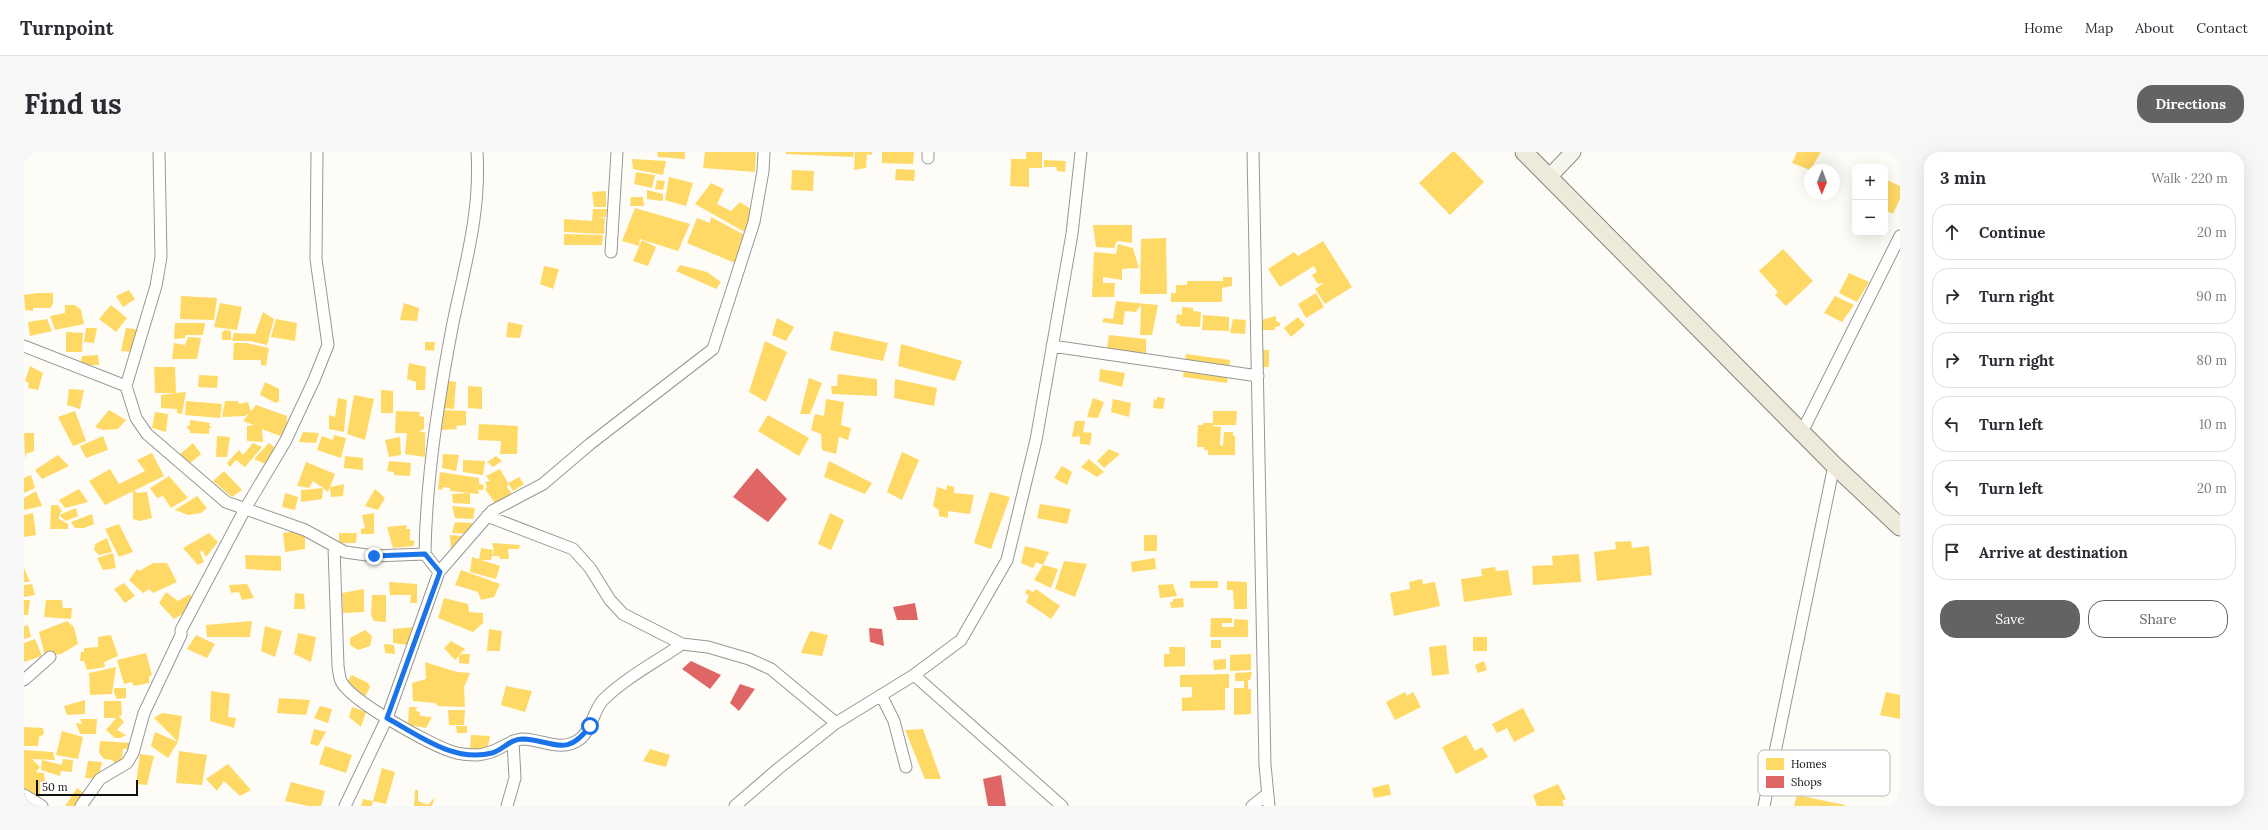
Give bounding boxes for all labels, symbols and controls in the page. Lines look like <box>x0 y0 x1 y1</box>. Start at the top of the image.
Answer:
text: Turnpoint <box>20 16 114 40</box>
text: Home <box>2024 19 2063 37</box>
text: Map <box>2085 19 2113 37</box>
text: About <box>2135 19 2174 37</box>
text: Contact <box>2196 19 2248 37</box>
button: Directions <box>2137 85 2244 123</box>
text: Find us <box>24 86 122 122</box>
north arrow <box>1804 164 1840 200</box>
map controls <box>1852 164 1888 236</box>
button: + <box>1852 164 1888 200</box>
text: 3 min <box>1940 167 1986 189</box>
text: Walk · 220 m <box>2151 170 2228 187</box>
button: − <box>1852 200 1888 236</box>
icon: ahead <box>1941 221 1963 243</box>
text: Continue <box>1979 223 2045 242</box>
text: 20 m <box>2197 224 2227 241</box>
icon: right <box>1941 285 1963 307</box>
text: Turn right <box>1979 287 2055 306</box>
text: 90 m <box>2196 288 2227 305</box>
icon: right <box>1941 349 1963 371</box>
text: Turn right <box>1979 351 2055 370</box>
text: 80 m <box>2197 352 2227 369</box>
icon: left <box>1941 413 1963 435</box>
text: Turn left <box>1979 415 2043 434</box>
text: 10 m <box>2199 416 2227 433</box>
icon: left <box>1941 477 1963 499</box>
text: Turn left <box>1979 479 2043 498</box>
text: 20 m <box>2197 480 2227 497</box>
icon: arrive <box>1941 541 1963 563</box>
text: Arrive at destination <box>1979 543 2128 562</box>
route end <box>365 547 383 565</box>
button: Save <box>1940 600 2080 638</box>
button: Share <box>2088 600 2228 638</box>
route start <box>581 717 599 735</box>
legend <box>1758 750 1890 796</box>
text: Homes <box>1791 757 1827 771</box>
text: Shops <box>1791 775 1822 789</box>
scale bar <box>36 778 138 797</box>
text: 50 m <box>42 780 68 794</box>

